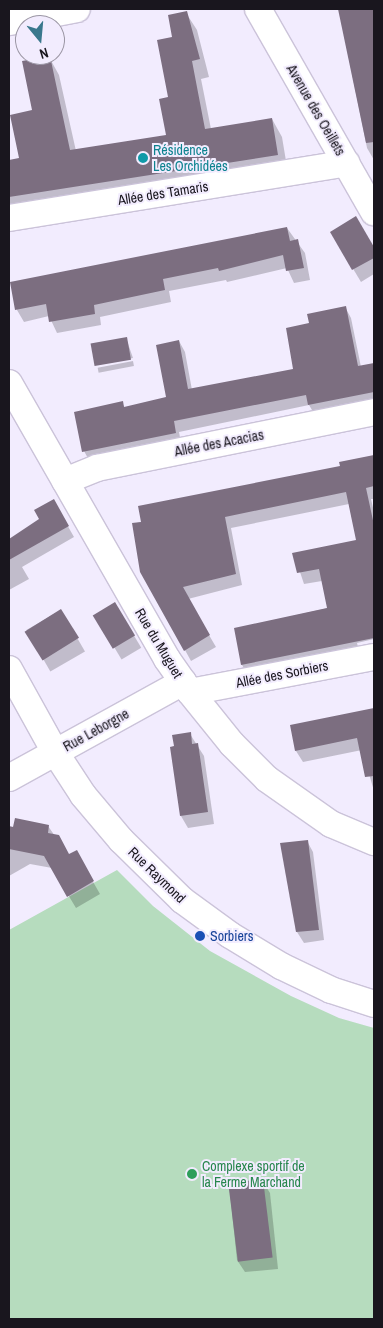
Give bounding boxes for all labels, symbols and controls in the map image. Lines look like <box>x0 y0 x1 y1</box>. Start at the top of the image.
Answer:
north arrow <box>15 15 65 65</box>
text: N <box>38 44 51 63</box>
street label: Avenue des Oeillets <box>283 61 349 159</box>
place label: Résidence Les Orchidées <box>153 142 228 174</box>
marker: Résidence Les Orchidées <box>137 152 149 164</box>
street label: Allée des Tamaris <box>117 178 209 208</box>
street label: Allée des Acacias <box>173 426 265 460</box>
street label: Rue du Muguet <box>132 605 186 681</box>
street label: Allée des Sorbiers <box>234 657 330 691</box>
street label: Rue Leborgne <box>60 705 132 755</box>
street label: Rue Raymond <box>125 843 189 907</box>
place label: Sorbiers <box>210 928 253 944</box>
marker: Sorbiers <box>194 930 206 942</box>
place label: Complexe sportif de la Ferme Marchand <box>202 1158 305 1190</box>
marker: Complexe sportif de la Ferme Marchand <box>186 1168 198 1180</box>

